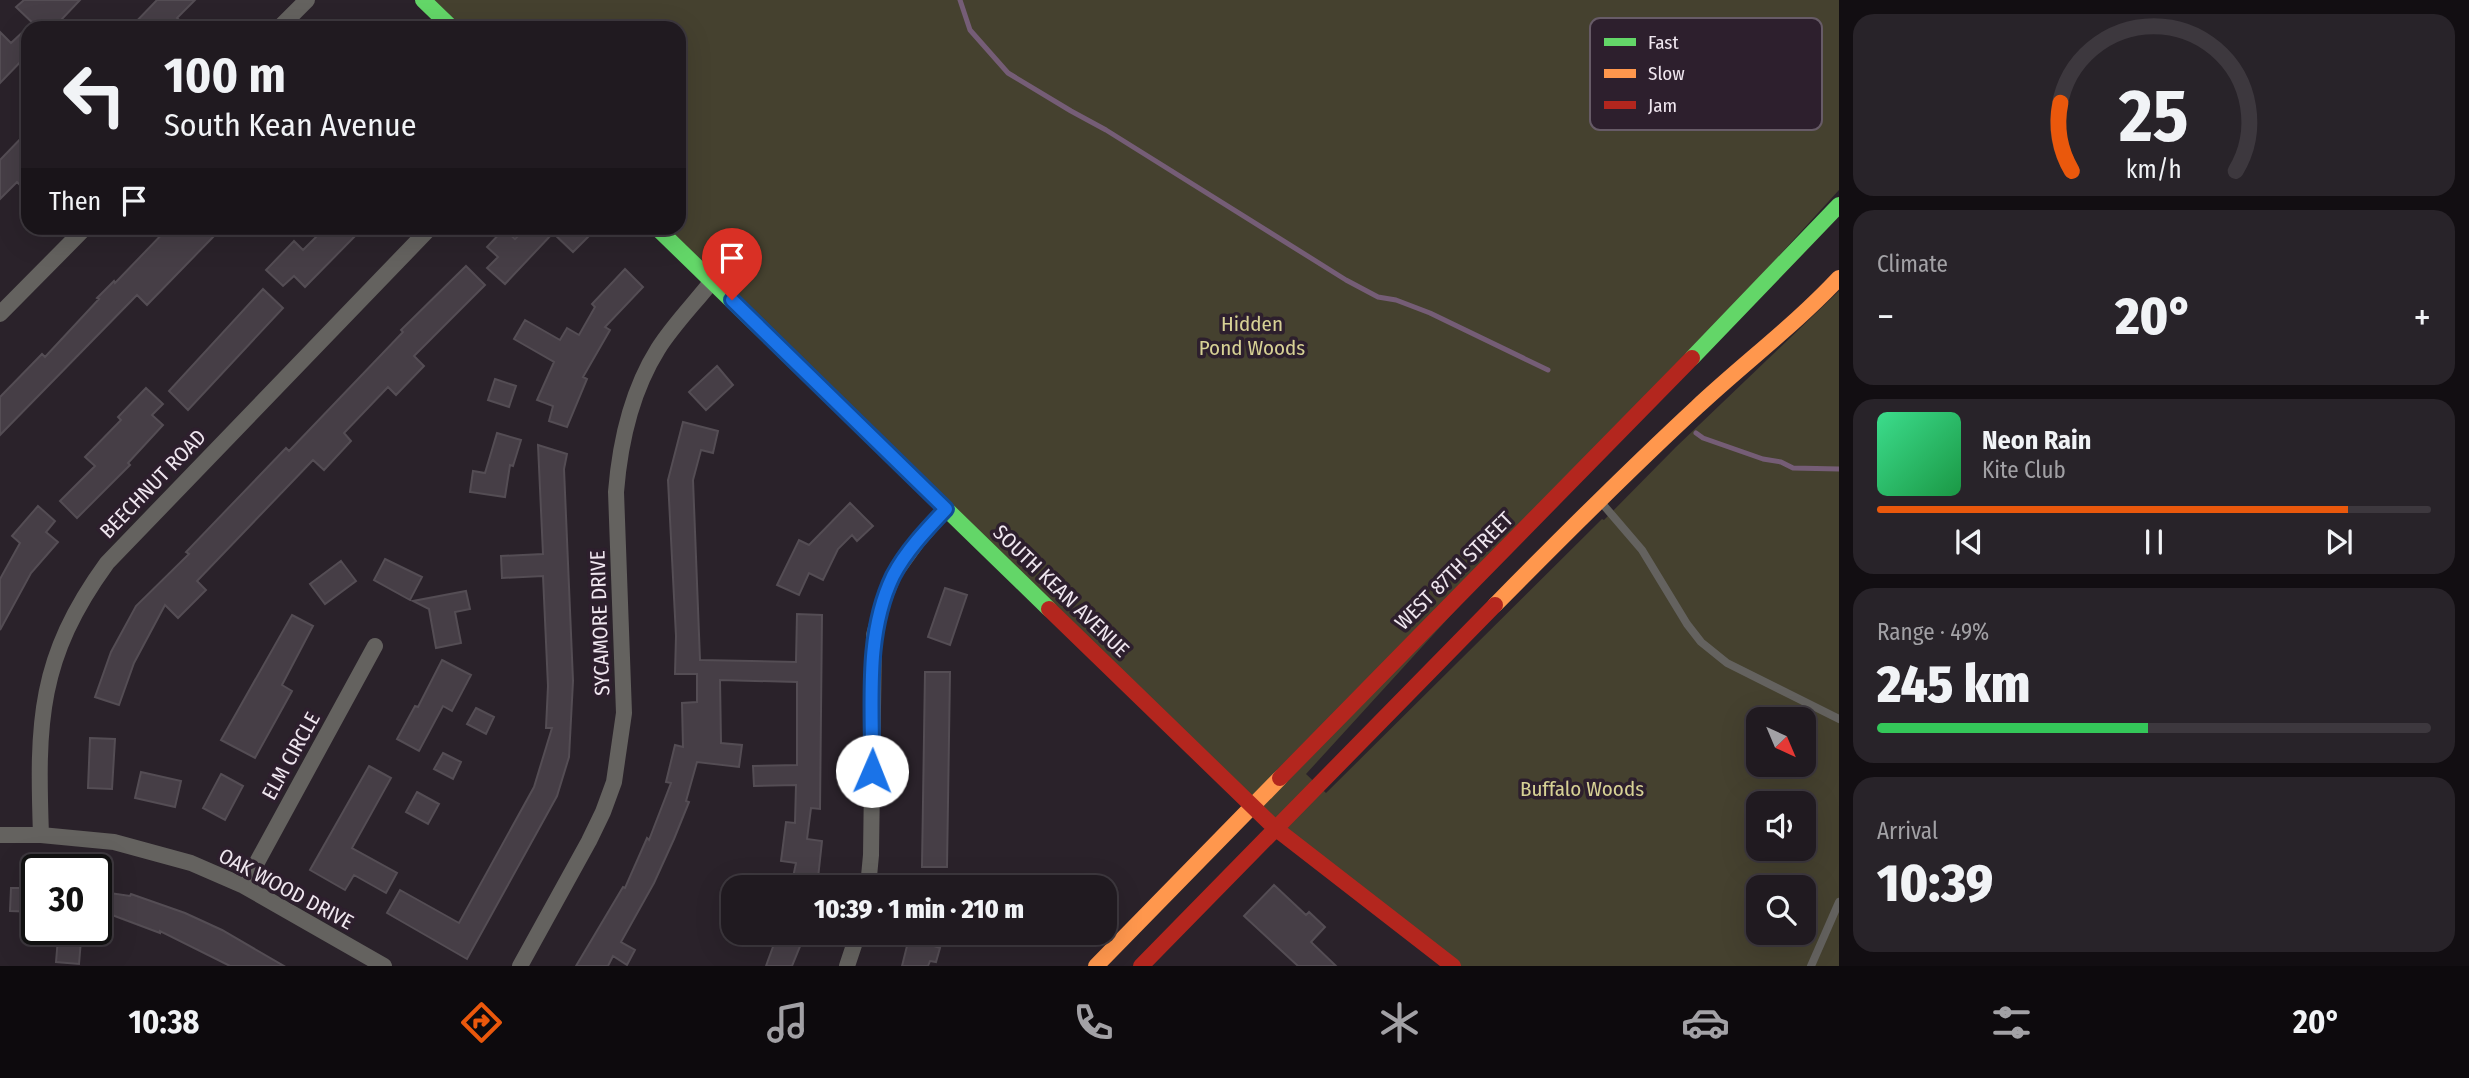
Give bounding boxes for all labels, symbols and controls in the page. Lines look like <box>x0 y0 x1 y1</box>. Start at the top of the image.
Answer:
legend <box>1590 18 1822 130</box>
text: Fast <box>1648 31 1679 54</box>
text: 100 m <box>164 46 286 105</box>
icon: left <box>49 49 140 140</box>
text: Slow <box>1648 62 1685 85</box>
text: 25 <box>2118 73 2189 160</box>
text: Jam <box>1648 94 1677 117</box>
text: South Kean Avenue <box>164 106 417 144</box>
text: km/h <box>2126 155 2182 185</box>
icon: arrive <box>115 182 153 220</box>
text: Then <box>49 186 101 217</box>
pin <box>702 228 762 300</box>
icon: arrive <box>713 239 751 277</box>
text: Climate <box>1877 250 1948 278</box>
text: 20° <box>2115 285 2193 348</box>
text: − <box>1877 294 1894 340</box>
text: + <box>2414 294 2431 340</box>
park label: Hidden Pond Woods <box>1199 311 1305 361</box>
street label: BEECHNUT ROAD <box>94 424 212 544</box>
text: Neon Rain <box>1982 425 2091 456</box>
text: Kite Club <box>1982 456 2066 484</box>
street label: WEST 87TH STREET <box>1389 506 1519 636</box>
street label: SOUTH KEAN AVENUE <box>987 519 1135 663</box>
icon: previous <box>1950 523 1988 561</box>
icon: pause <box>2135 523 2173 561</box>
icon: next <box>2320 523 2358 561</box>
street label: SYCAMORE DRIVE <box>584 550 616 696</box>
text: Range · 49% <box>1877 618 1989 646</box>
text: 245 km <box>1877 653 2030 716</box>
north arrow <box>1746 707 1816 777</box>
map controls <box>1746 707 1816 945</box>
street label: ELM CIRCLE <box>256 708 326 804</box>
position arrow <box>835 734 909 808</box>
park label: Buffalo Woods <box>1520 776 1644 802</box>
button: sound <box>1746 791 1816 861</box>
text: Arrival <box>1877 817 1938 845</box>
street label: OAK WOOD DRIVE <box>214 843 358 936</box>
text: 10:39 <box>1877 852 1993 915</box>
speed limit sign: 30 <box>21 854 112 945</box>
button: search <box>1746 875 1816 945</box>
text: 10:39 · 1 min · 210 m <box>814 894 1024 925</box>
icon: directions <box>457 998 506 1047</box>
icon: music <box>763 998 812 1047</box>
icon: phone <box>1069 998 1118 1047</box>
icon: climate <box>1375 998 1424 1047</box>
icon: car <box>1681 998 1730 1047</box>
icon: filters <box>1987 998 2036 1047</box>
text: 10:38 <box>129 1003 199 1041</box>
text: 20° <box>2293 1003 2340 1041</box>

